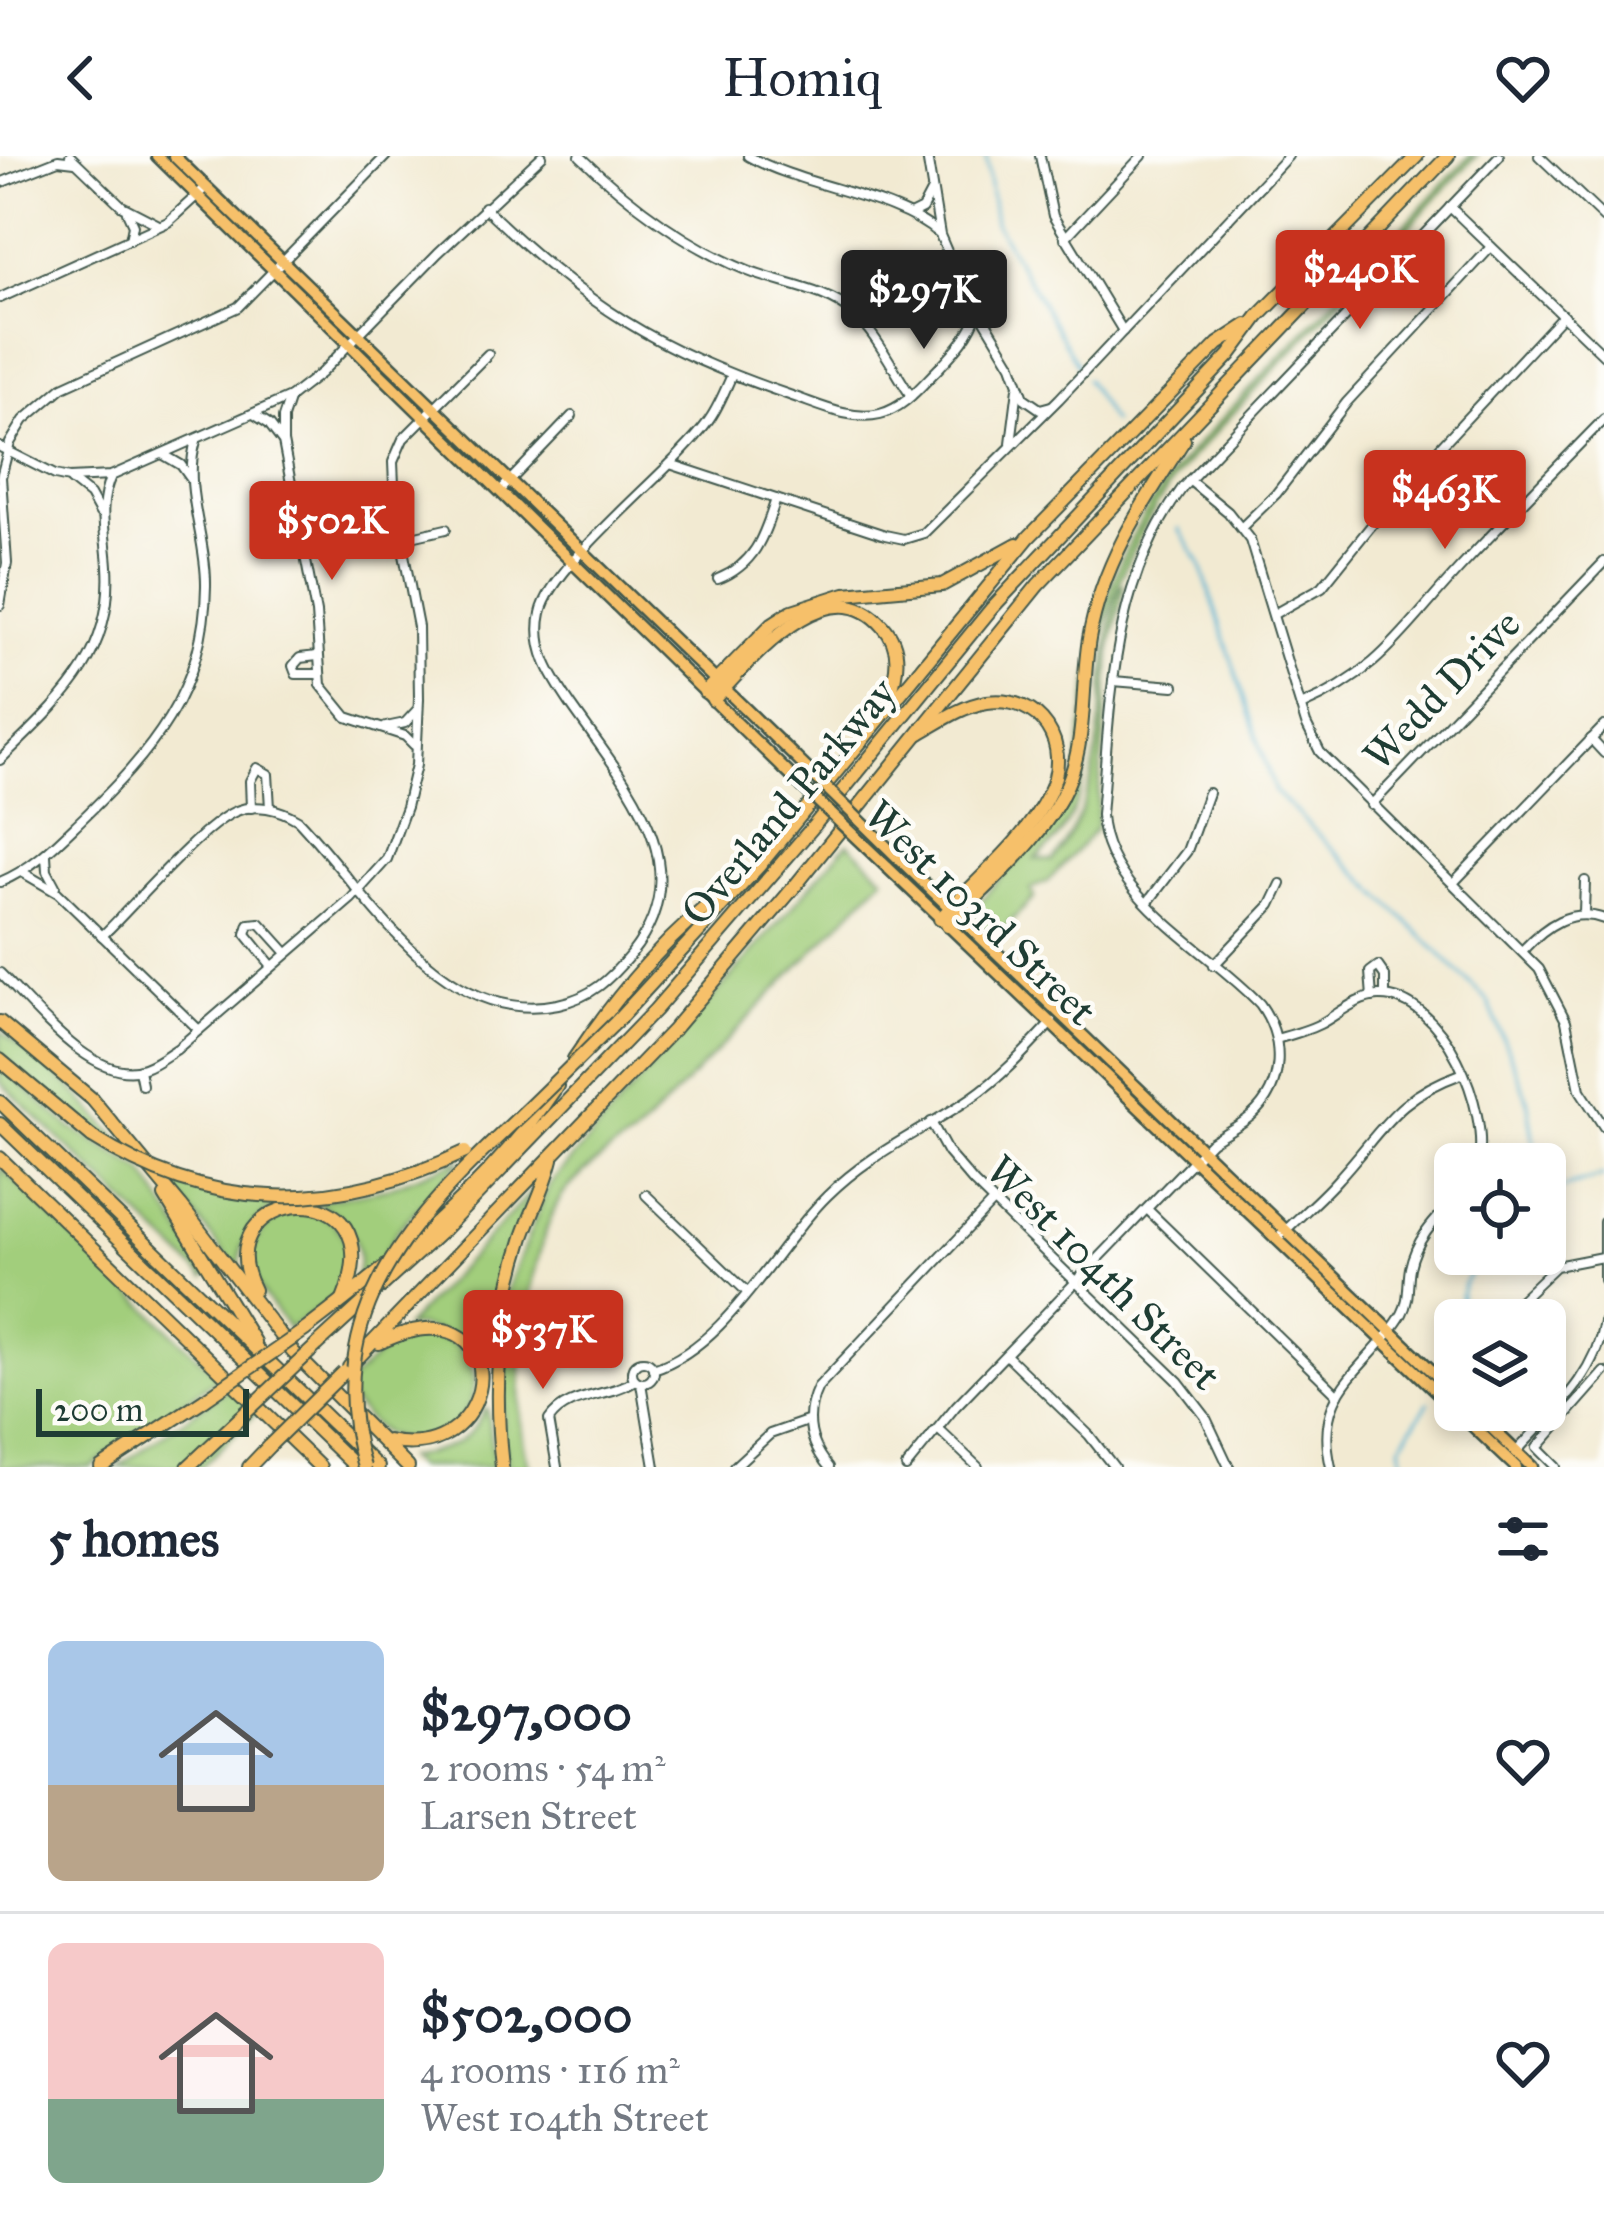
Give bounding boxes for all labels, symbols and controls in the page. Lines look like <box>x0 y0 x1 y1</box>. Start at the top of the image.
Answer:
icon: back <box>48 45 114 111</box>
text: Homiq <box>722 45 882 111</box>
icon: heart <box>1490 45 1556 111</box>
pin: $240K <box>1276 230 1444 332</box>
text: $240K <box>1303 245 1417 293</box>
pin: $297K <box>840 250 1008 352</box>
text: $297K <box>868 265 980 313</box>
pin: $463K <box>1361 450 1529 552</box>
text: $463K <box>1391 465 1499 513</box>
pin: $502K <box>248 481 416 583</box>
text: $502K <box>276 496 388 544</box>
street label: Wedd Drive <box>1352 598 1531 781</box>
street label: Overland Parkway <box>670 666 908 936</box>
street label: West 103rd Street <box>853 789 1107 1037</box>
map controls <box>1434 1143 1566 1431</box>
button: locate <box>1434 1143 1566 1275</box>
street label: West 104th Street <box>975 1144 1232 1401</box>
pin: $537K <box>459 1290 627 1392</box>
button: layers <box>1434 1299 1566 1431</box>
text: $537K <box>490 1305 596 1353</box>
scale bar <box>36 1383 249 1436</box>
text: 200 m <box>54 1390 144 1430</box>
icon: filters <box>1490 1506 1556 1572</box>
text: 5 homes <box>48 1508 219 1570</box>
text: $297,000 <box>420 1682 632 1744</box>
icon: home <box>144 1689 288 1833</box>
icon: heart <box>1490 1728 1556 1794</box>
text: 2 rooms · 54 m² <box>420 1744 665 1792</box>
text: Larsen Street <box>420 1792 637 1840</box>
text: $502,000 <box>420 1984 632 2046</box>
icon: home <box>144 1991 288 2135</box>
icon: heart <box>1490 2030 1556 2096</box>
text: 4 rooms · 116 m² <box>420 2046 680 2094</box>
text: West 104th Street <box>420 2094 709 2142</box>

